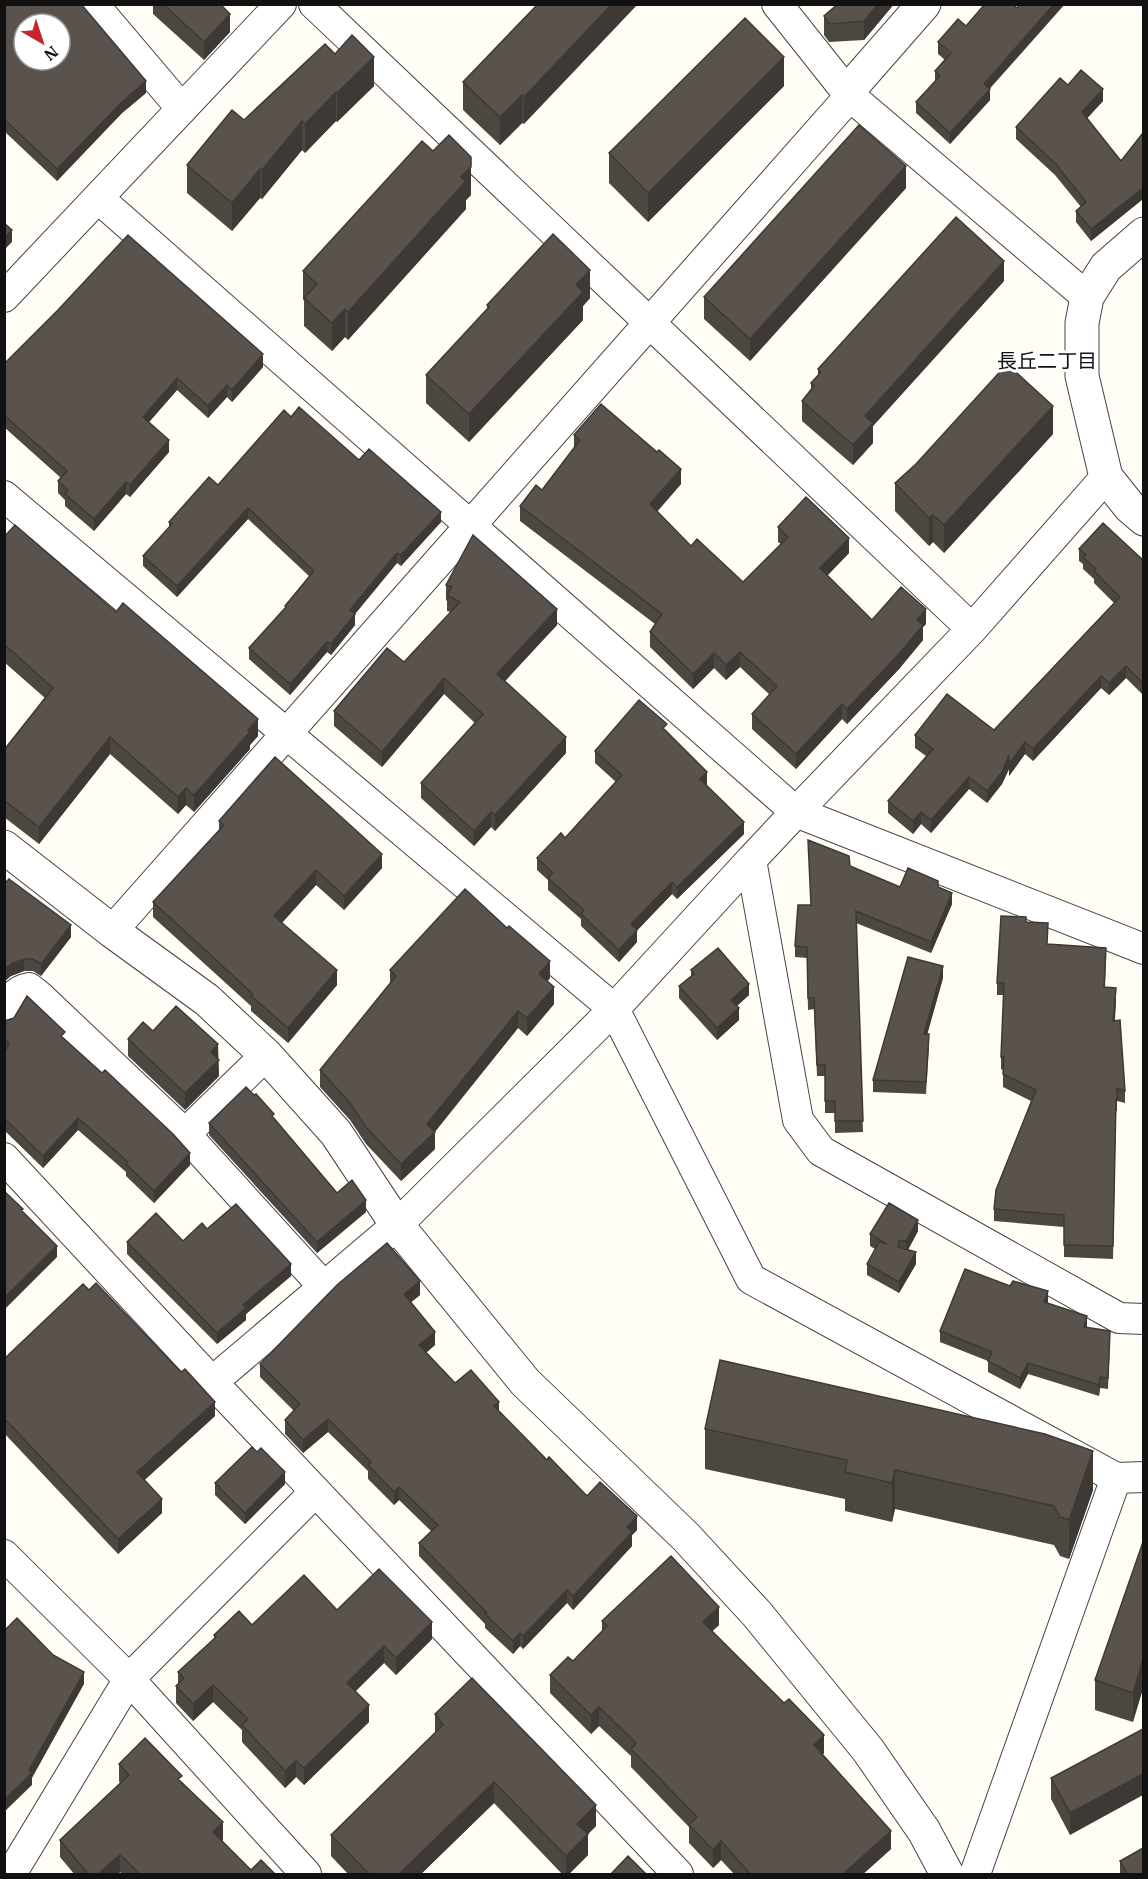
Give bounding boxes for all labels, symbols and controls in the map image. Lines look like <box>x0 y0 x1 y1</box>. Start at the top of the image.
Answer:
north arrow <box>12 12 72 72</box>
text: N <box>40 42 63 65</box>
district label: 長丘二丁目 <box>997 347 1097 374</box>

